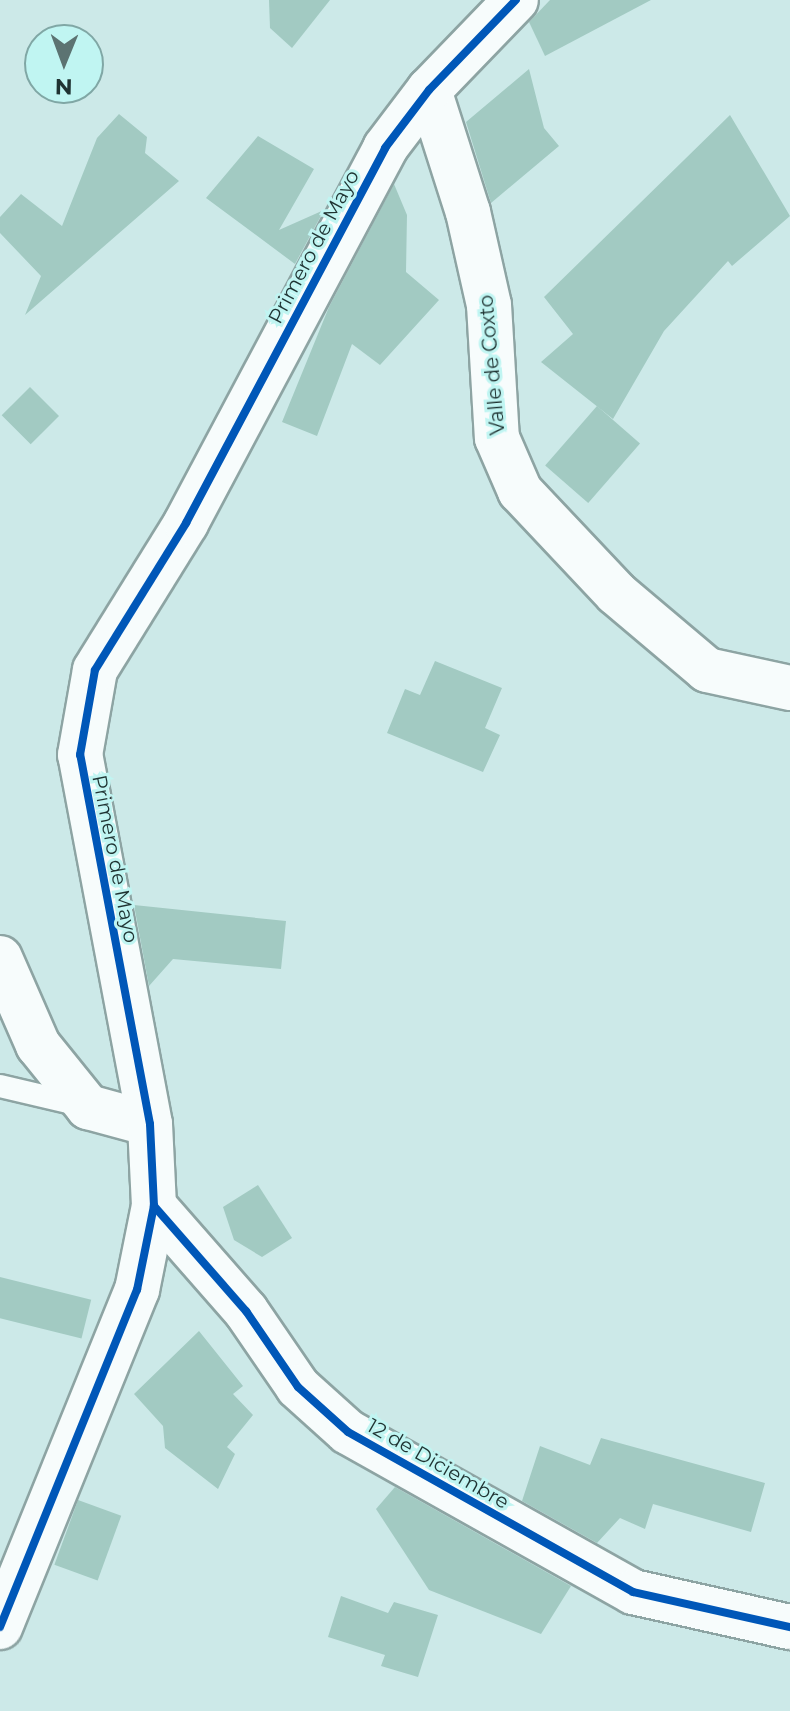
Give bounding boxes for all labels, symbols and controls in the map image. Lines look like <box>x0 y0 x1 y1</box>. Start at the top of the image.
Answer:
north arrow <box>24 24 104 104</box>
text: N <box>54 73 73 100</box>
street label: Primero de Mayo <box>263 166 365 328</box>
street label: Valle de Coxto <box>474 294 510 436</box>
street label: Primero de Mayo <box>87 773 143 945</box>
street label: 12 de Diciembre <box>363 1414 513 1514</box>

